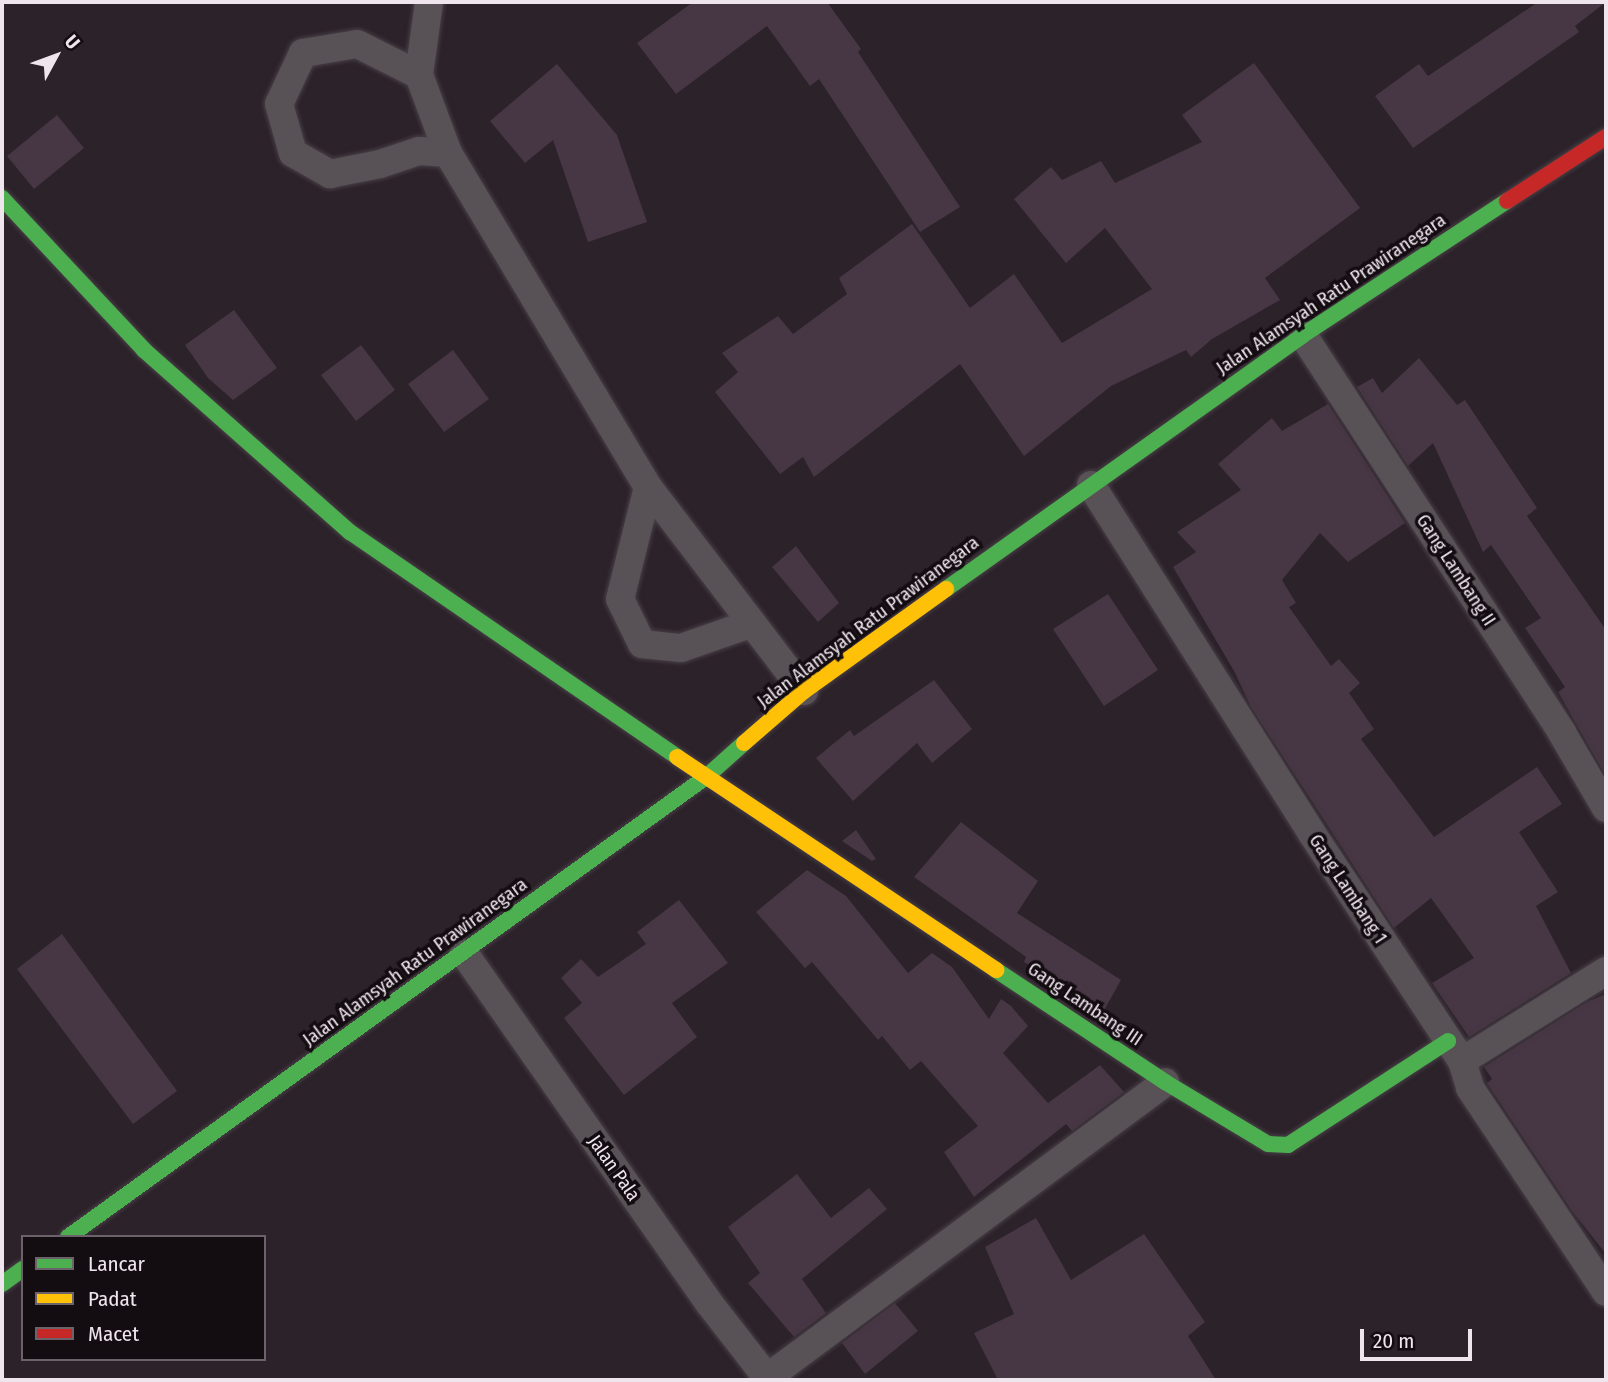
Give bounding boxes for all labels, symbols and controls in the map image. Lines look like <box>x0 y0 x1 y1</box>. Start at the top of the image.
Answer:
north arrow <box>21 21 91 91</box>
text: U <box>60 30 85 54</box>
street label: Jalan Alamsyah Ratu Prawiranegara <box>1212 209 1450 379</box>
street label: Gang Lambang II <box>1411 510 1501 630</box>
street label: Jalan Alamsyah Ratu Prawiranegara <box>753 531 983 713</box>
street label: Gang Lambang 1 <box>1304 830 1392 948</box>
street label: Jalan Alamsyah Ratu Prawiranegara <box>298 873 532 1051</box>
street label: Gang Lambang III <box>1023 957 1147 1051</box>
street label: Jalan Pala <box>583 1131 645 1205</box>
legend <box>21 1235 266 1361</box>
text: Lancar <box>88 1251 145 1277</box>
text: Padat <box>88 1286 137 1312</box>
scale bar <box>1363 1316 1475 1360</box>
text: Macet <box>88 1321 139 1347</box>
text: 20 m <box>1373 1328 1414 1354</box>

